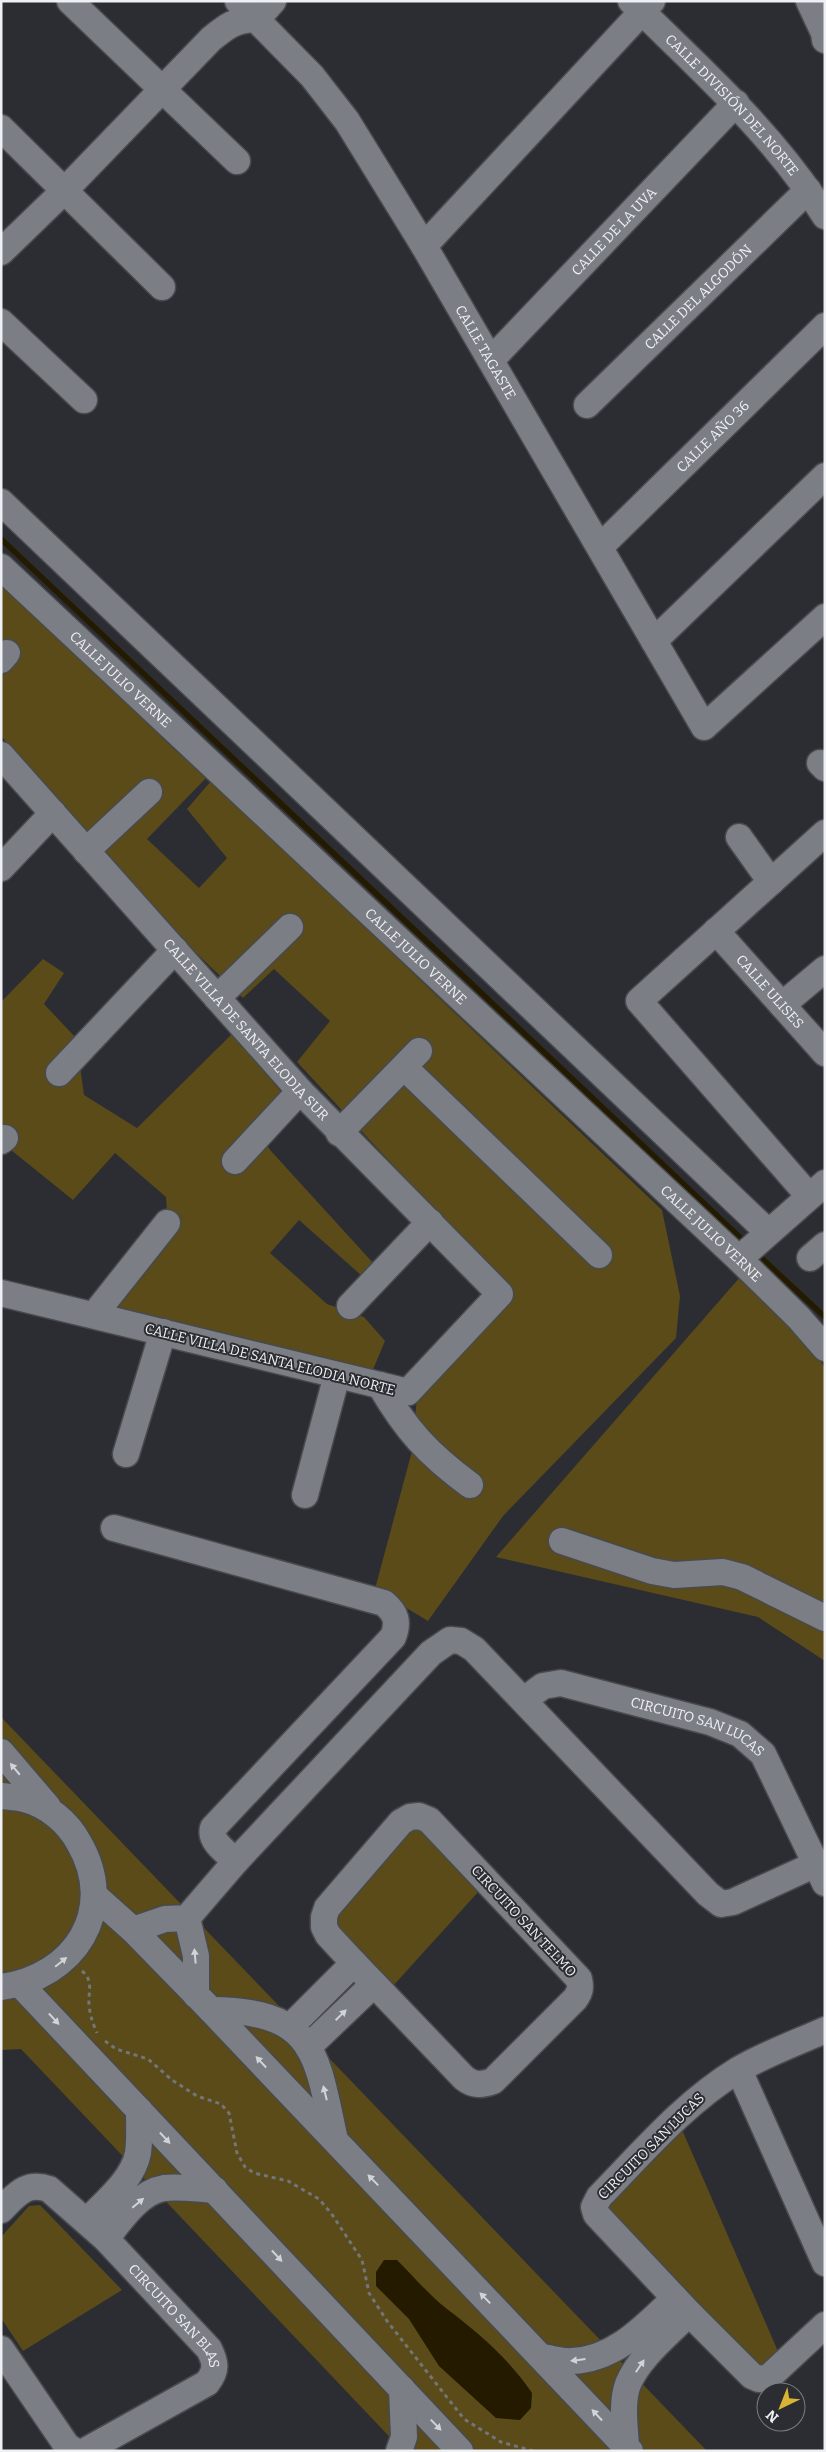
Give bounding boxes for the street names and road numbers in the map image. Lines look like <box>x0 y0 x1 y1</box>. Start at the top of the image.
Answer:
street label: CALLE DIVISIÓN DEL NORTE <box>661 31 802 179</box>
street label: CALLE DE LA UVA <box>568 184 660 279</box>
street label: CALLE DEL ALGODÓN <box>641 241 756 353</box>
street label: CALLE TAGASTE <box>451 302 519 402</box>
street label: CALLE AÑO 36 <box>673 397 753 476</box>
street label: CALLE JULIO VERNE <box>66 628 175 731</box>
street label: CALLE JULIO VERNE <box>361 905 470 1008</box>
street label: CALLE VILLA DE SANTA ELODIA SUR <box>160 935 332 1124</box>
street label: CALLE ULISES <box>732 951 807 1032</box>
street label: CALLE JULIO VERNE <box>657 1182 765 1286</box>
street label: CALLE VILLA DE SANTA ELODIA NORTE <box>143 1320 397 1399</box>
street label: CIRCUITO SAN LUCAS <box>629 1694 768 1760</box>
street label: CIRCUITO SAN TELMO <box>467 1862 580 1981</box>
street label: CIRCUITO SAN LUCAS <box>595 2090 708 2203</box>
street label: CIRCUITO SAN BLAS <box>125 2261 223 2369</box>

